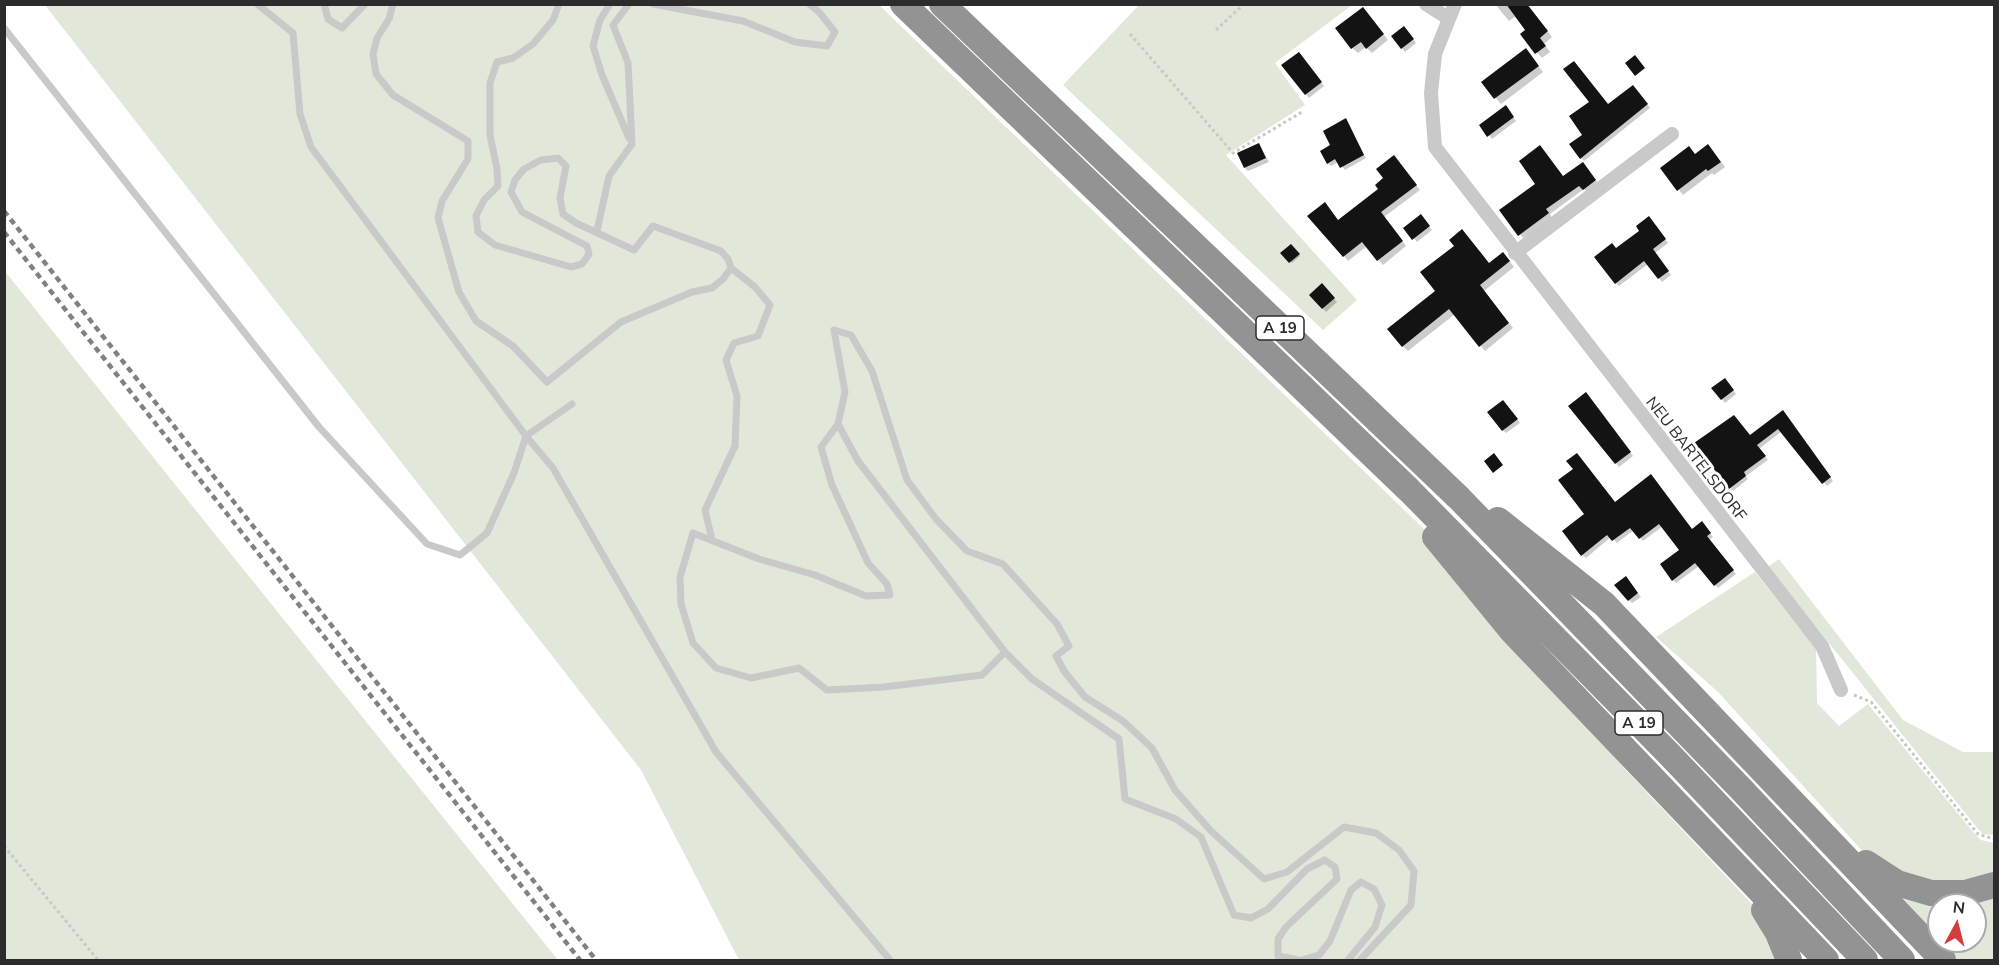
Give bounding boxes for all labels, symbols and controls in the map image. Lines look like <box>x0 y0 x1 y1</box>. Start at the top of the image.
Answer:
road number: A 19 <box>1256 316 1304 340</box>
street label: NEU BARTELSDORF <box>1642 393 1750 525</box>
road number: A 19 <box>1615 711 1663 735</box>
north arrow <box>1927 893 1987 953</box>
text: N <box>1952 896 1966 918</box>

